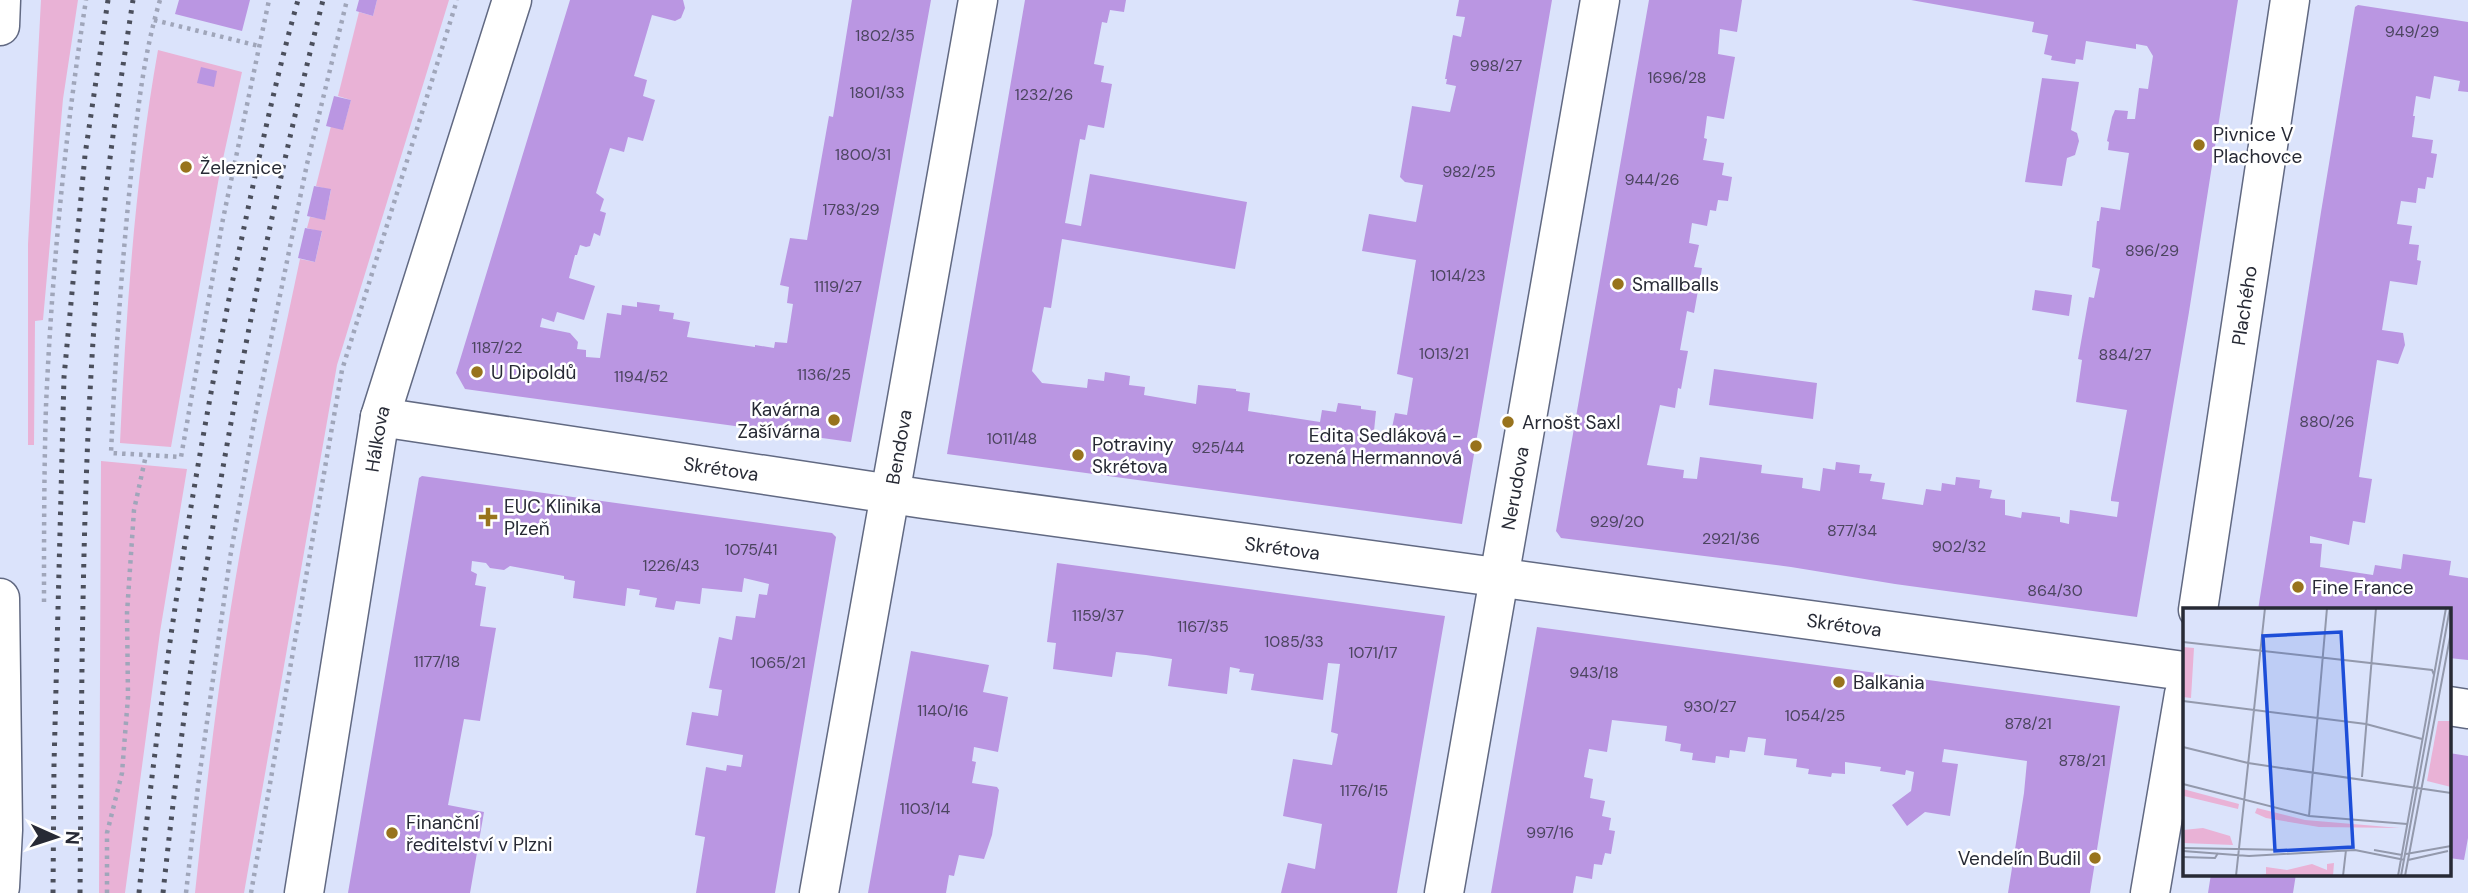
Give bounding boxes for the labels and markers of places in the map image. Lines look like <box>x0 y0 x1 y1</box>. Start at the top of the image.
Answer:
place label: Pivnice V Plachovce <box>2213 122 2302 169</box>
marker: Pivnice V Plachovce <box>2191 137 2207 153</box>
place label: Železnice <box>200 155 282 180</box>
marker: Železnice <box>178 159 194 175</box>
place label: Smallballs <box>1632 272 1719 297</box>
marker: Smallballs <box>1610 276 1626 292</box>
place label: U Dipoldů <box>491 360 576 385</box>
marker: U Dipoldů <box>469 364 485 380</box>
place label: Kavárna Zašívárna <box>737 397 820 444</box>
place label: Arnošt Saxl <box>1522 410 1620 435</box>
marker: Kavárna Zašívárna <box>826 412 842 428</box>
marker: Arnošt Saxl <box>1500 414 1516 430</box>
place label: Edita Sedláková - rozená Hermannová <box>1288 423 1462 470</box>
place label: Potraviny Skrétova <box>1092 432 1174 479</box>
marker: Edita Sedláková - rozená Hermannová <box>1468 438 1484 454</box>
marker: Potraviny Skrétova <box>1070 447 1086 463</box>
place label: EUC Klinika Plzeň <box>504 494 601 541</box>
marker: EUC Klinika Plzeň <box>478 507 498 527</box>
place label: Fine France <box>2312 575 2414 600</box>
marker: Fine France <box>2290 579 2306 595</box>
place label: Balkania <box>1853 670 1925 695</box>
marker: Balkania <box>1831 674 1847 690</box>
place label: Finanční ředitelství v Plzni <box>406 810 553 857</box>
marker: Finanční ředitelství v Plzni <box>384 825 400 841</box>
place label: Vendelín Budil <box>1958 846 2081 871</box>
marker: Vendelín Budil <box>2087 850 2103 866</box>

